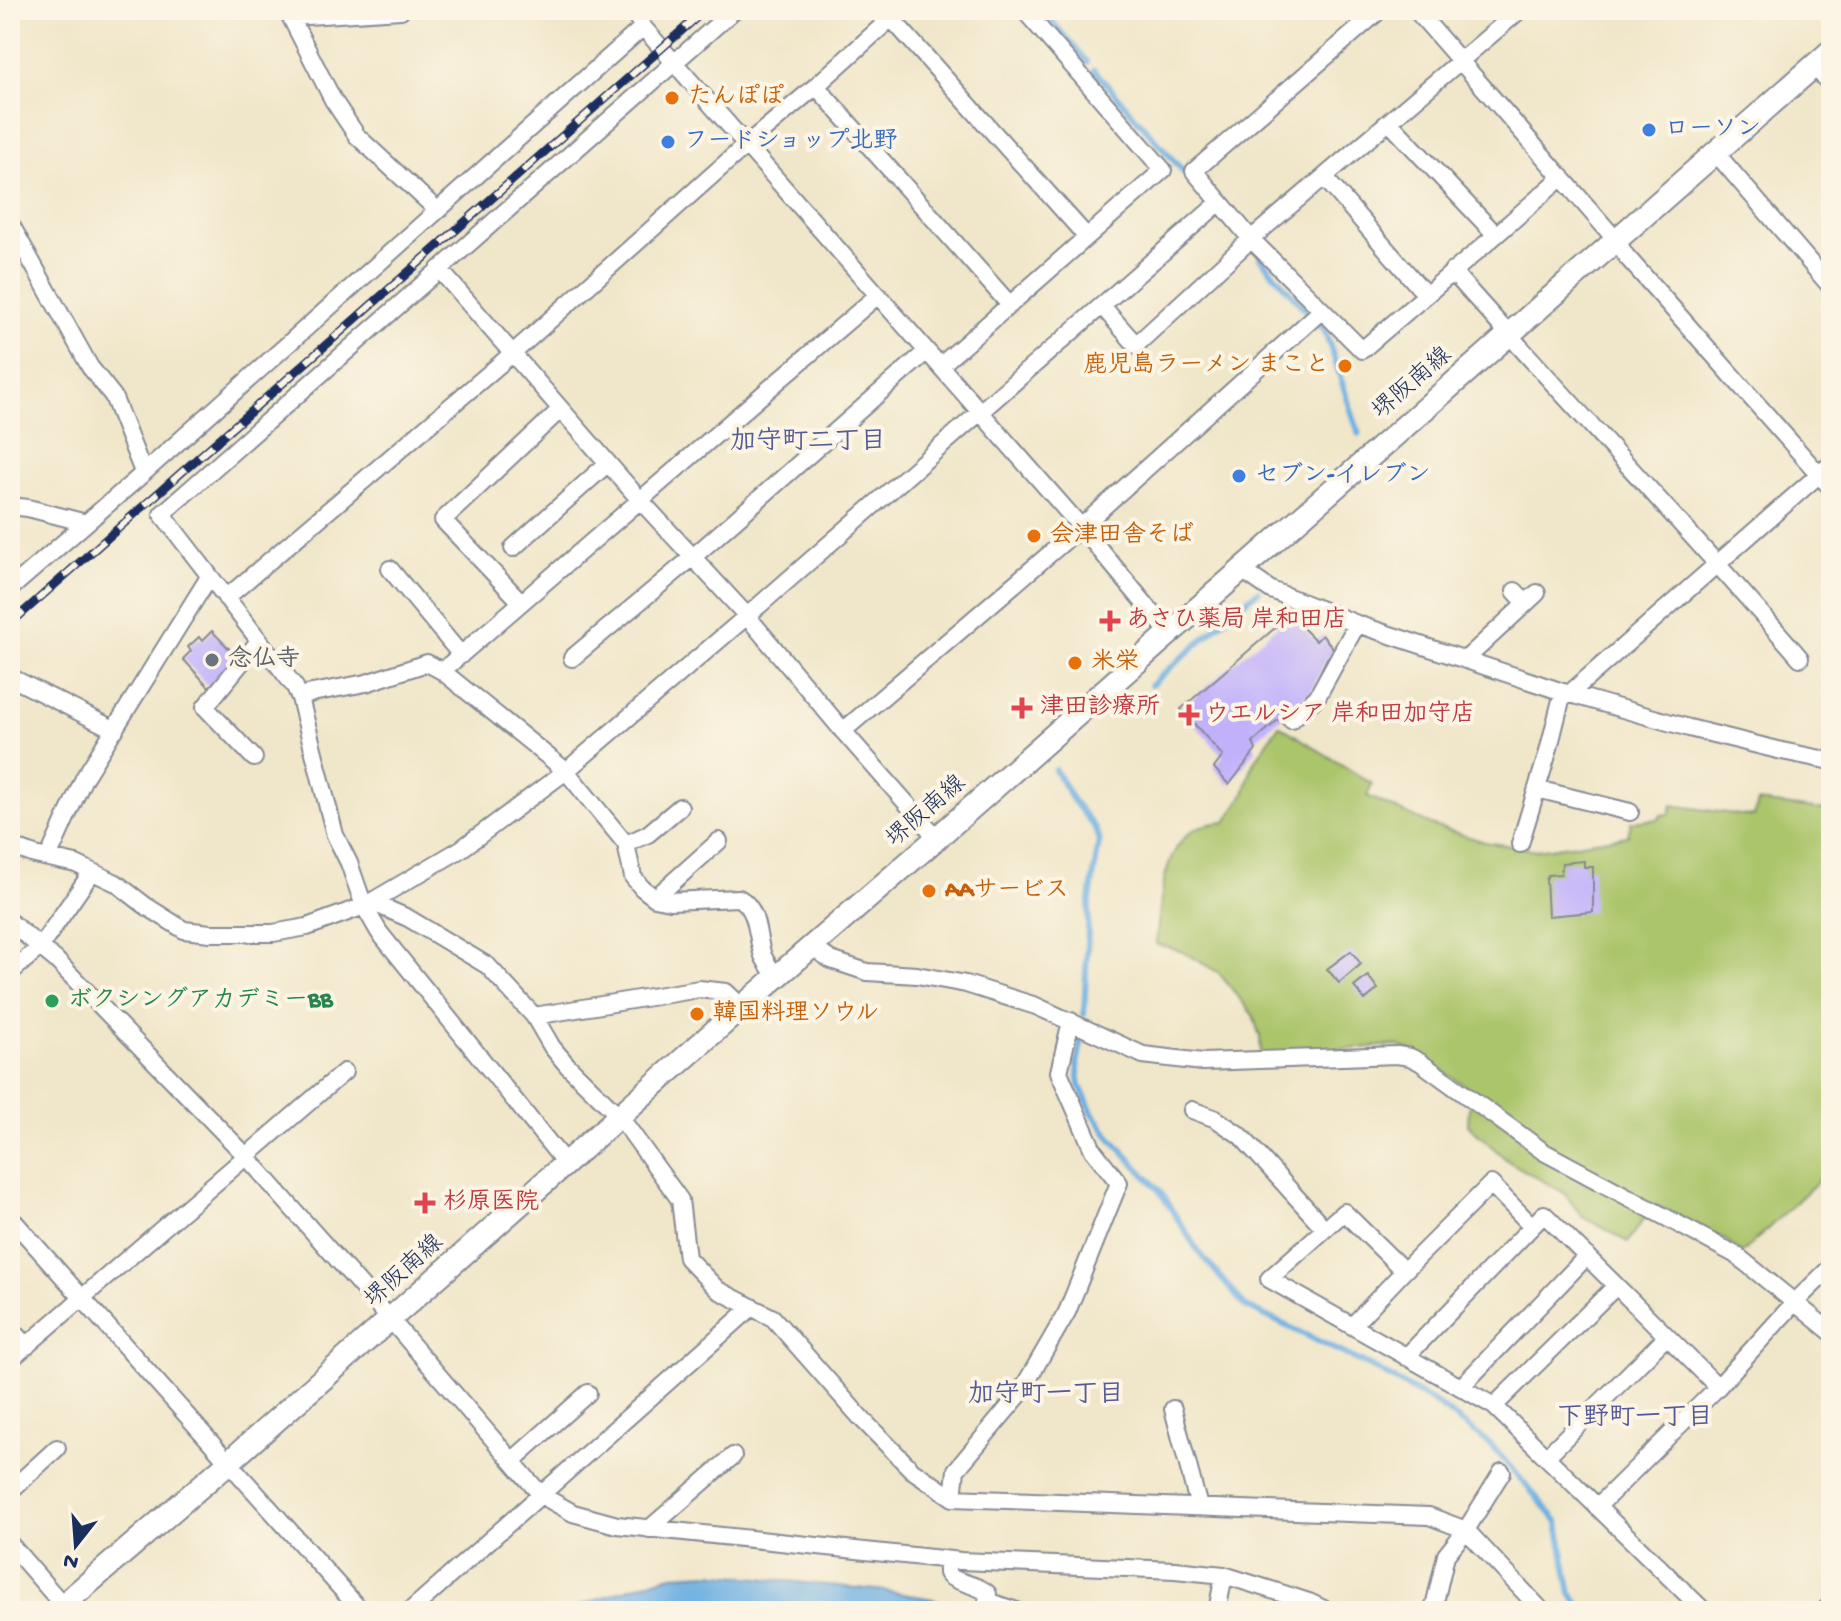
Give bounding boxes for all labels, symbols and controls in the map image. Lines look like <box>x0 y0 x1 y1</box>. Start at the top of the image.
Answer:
place label: たんぽぽ <box>688 83 784 113</box>
marker: たんぽぽ <box>663 89 681 107</box>
place label: ローソン <box>1665 116 1761 145</box>
marker: ローソン <box>1640 121 1658 139</box>
place label: フードショップ北野 <box>684 127 898 157</box>
marker: フードショップ北野 <box>659 133 677 151</box>
street label: 堺阪南線 <box>1367 341 1459 426</box>
place label: 鹿児島ラーメン まこと <box>1083 351 1329 381</box>
marker: 鹿児島ラーメン まこと <box>1336 357 1354 375</box>
district label: 加守町二丁目 <box>730 426 886 459</box>
place label: セブン-イレブン <box>1255 462 1431 491</box>
marker: セブン-イレブン <box>1230 467 1248 485</box>
place label: 会津田舎そば <box>1050 521 1194 551</box>
marker: 会津田舎そば <box>1025 527 1043 545</box>
place label: あさひ薬局 岸和田店 <box>1126 606 1347 636</box>
marker: あさひ薬局 岸和田店 <box>1101 612 1119 630</box>
place label: 念仏寺 <box>228 645 300 675</box>
place label: 米栄 <box>1091 648 1139 678</box>
marker: 念仏寺 <box>203 651 221 669</box>
marker: 米栄 <box>1066 654 1084 672</box>
place label: 津田診療所 <box>1040 693 1160 723</box>
marker: 津田診療所 <box>1011 697 1033 719</box>
place label: ウエルシア 岸和田加守店 <box>1205 700 1475 730</box>
marker: ウエルシア 岸和田加守店 <box>1180 706 1198 724</box>
street label: 堺阪南線 <box>881 769 973 854</box>
place label: AAサービス <box>944 877 1069 906</box>
marker: AAサービス <box>920 882 938 900</box>
place label: ボクシングアカデミーBB <box>68 986 334 1016</box>
marker: ボクシングアカデミーBB <box>43 992 61 1010</box>
place label: 韓国料理ソウル <box>713 999 879 1029</box>
marker: 韓国料理ソウル <box>688 1005 706 1023</box>
place label: 杉原医院 <box>443 1189 539 1218</box>
marker: 杉原医院 <box>414 1192 436 1214</box>
street label: 堺阪南線 <box>359 1228 450 1315</box>
district label: 加守町一丁目 <box>968 1379 1124 1412</box>
district label: 下野町一丁目 <box>1557 1404 1713 1435</box>
north arrow <box>36 1505 116 1585</box>
text: N <box>61 1546 82 1575</box>

